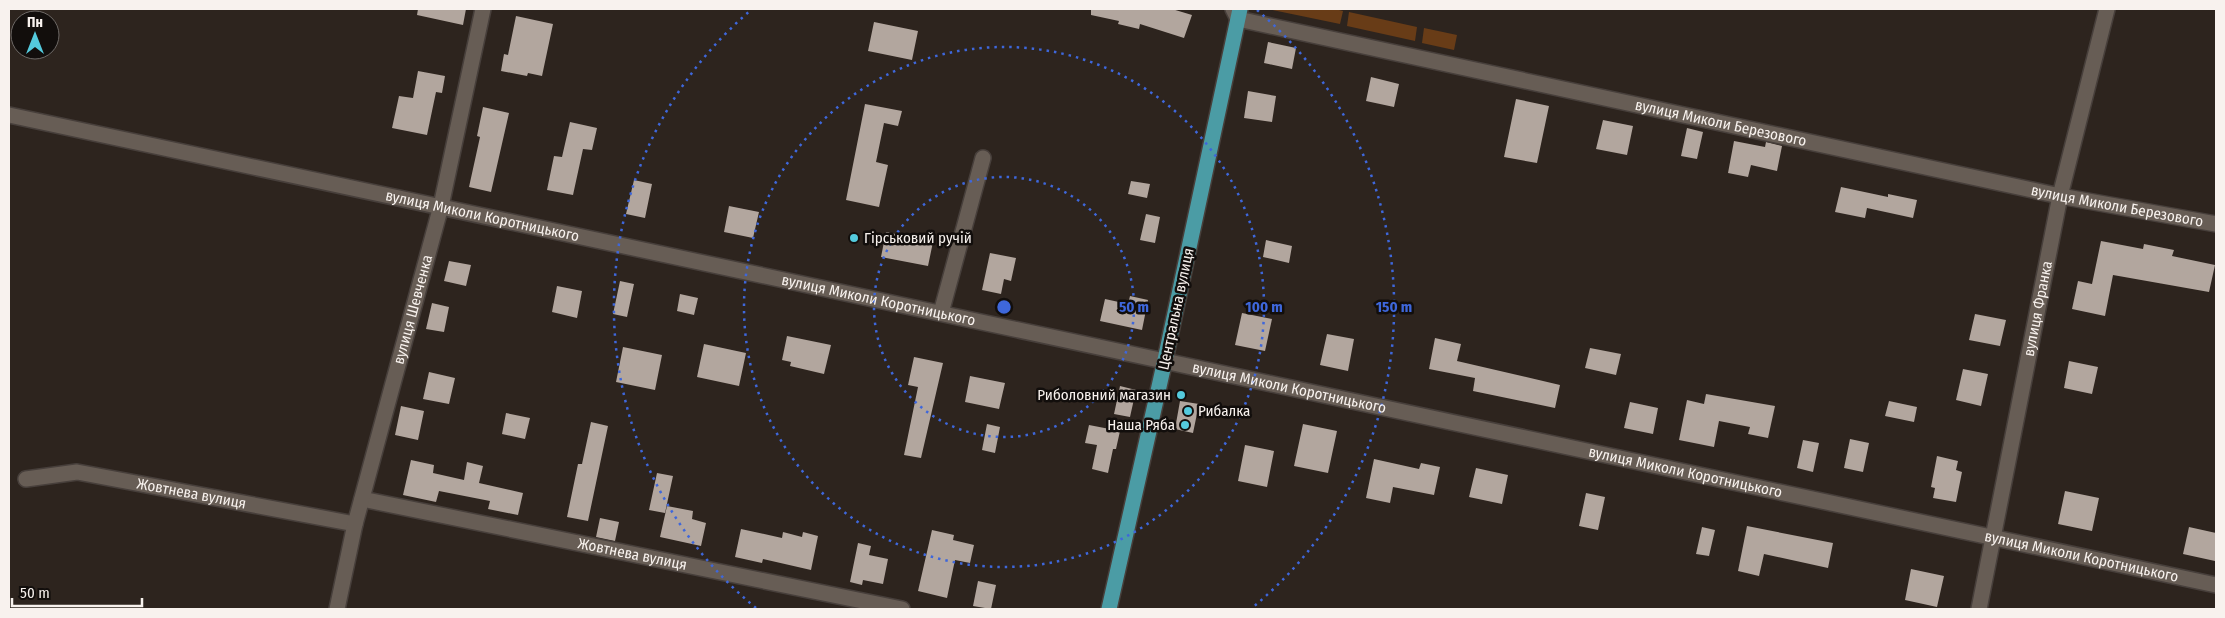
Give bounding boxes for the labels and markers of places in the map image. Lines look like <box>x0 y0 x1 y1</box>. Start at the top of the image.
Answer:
place label: Гірськовий ручій <box>864 229 972 247</box>
marker: Гірськовий ручій <box>848 232 860 244</box>
centre of rings <box>995 298 1013 316</box>
place label: Риболовний магазин <box>1037 386 1171 404</box>
marker: Риболовний магазин <box>1175 389 1187 401</box>
place label: Рибалка <box>1198 402 1250 420</box>
marker: Рибалка <box>1182 405 1194 417</box>
place label: Наша Ряба <box>1107 416 1175 434</box>
marker: Наша Ряба <box>1179 419 1191 431</box>

